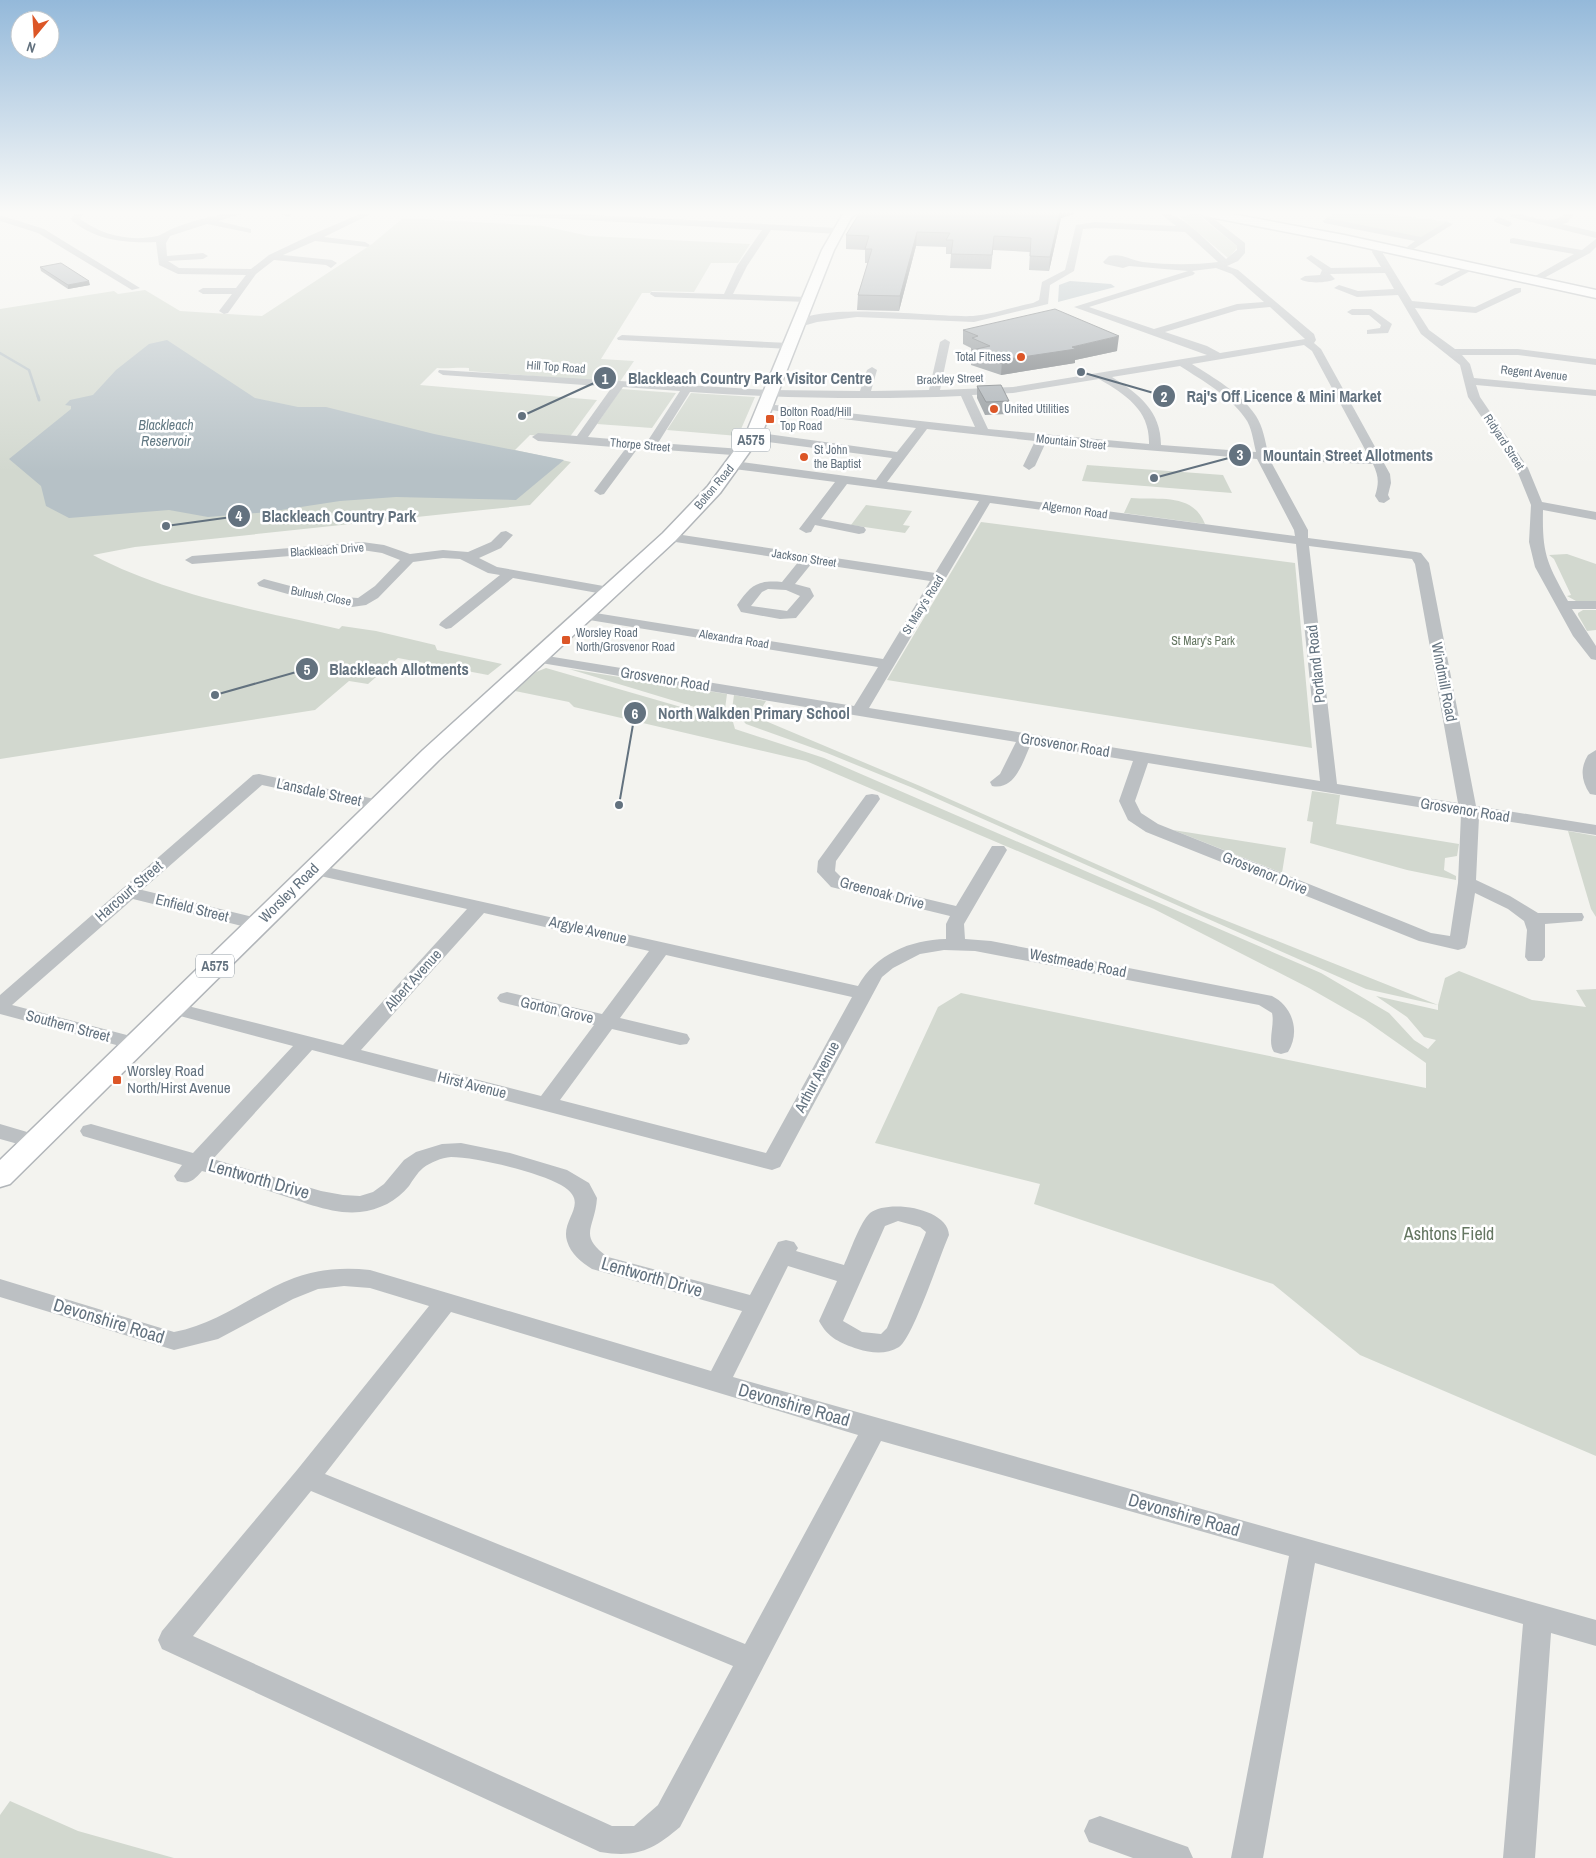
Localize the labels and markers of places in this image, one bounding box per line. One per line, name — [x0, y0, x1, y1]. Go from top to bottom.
place label: Total Fitness — [955, 349, 1011, 365]
marker: Total Fitness — [1015, 351, 1027, 363]
callout: Blackleach Country Park Visitor Centre — [593, 363, 882, 394]
callout: Raj's Off Licence & Mini Market — [1151, 381, 1391, 412]
place label: United Utilities — [1004, 401, 1069, 417]
marker: United Utilities — [988, 403, 1000, 415]
place label: Bolton Road/Hill Top Road — [780, 404, 851, 434]
marker: Bolton Road/Hill Top Road — [764, 413, 776, 425]
callout: Mountain Street Allotments — [1228, 440, 1443, 471]
place label: St John the Baptist — [814, 442, 861, 472]
marker: St John the Baptist — [798, 451, 810, 463]
callout: Blackleach Country Park — [227, 500, 426, 531]
place label: Worsley Road North/Grosvenor Road — [576, 625, 675, 655]
marker: Worsley Road North/Grosvenor Road — [560, 634, 572, 646]
callout: Blackleach Allotments — [294, 654, 479, 685]
callout: North Walkden Primary School — [623, 698, 860, 729]
place label: Worsley Road North/Hirst Avenue — [127, 1060, 231, 1098]
marker: Worsley Road North/Hirst Avenue — [111, 1074, 123, 1086]

